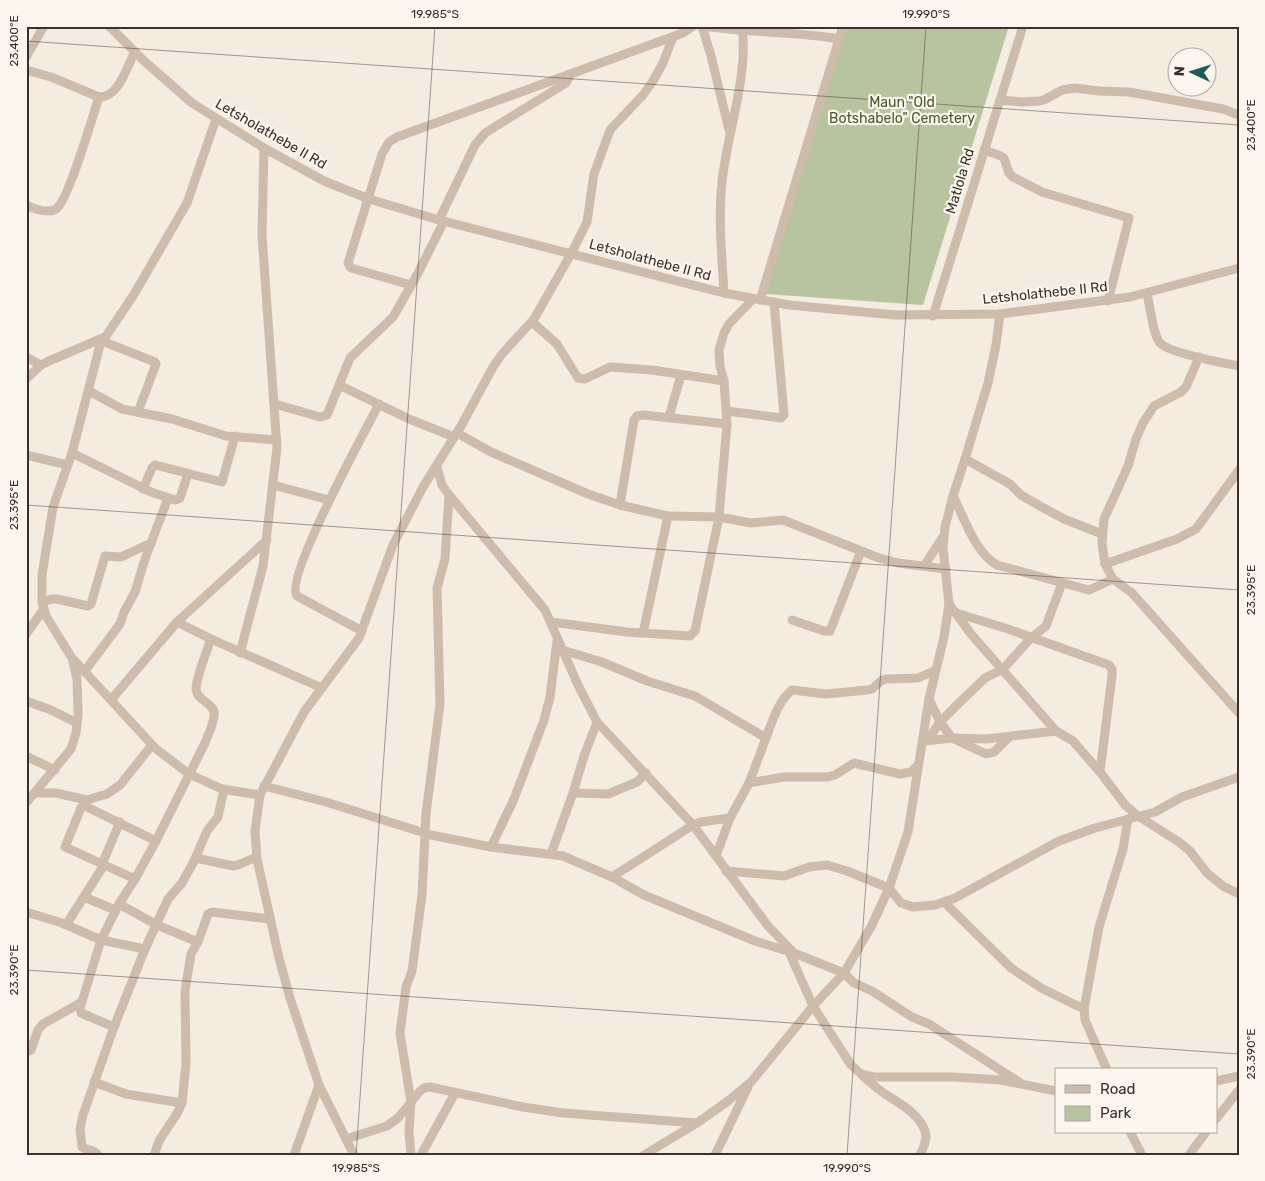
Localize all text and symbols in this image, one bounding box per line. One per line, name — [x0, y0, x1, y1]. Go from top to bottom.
text: 19.985°S — [411, 7, 459, 21]
text: 19.990°S — [902, 7, 950, 21]
text: 23.400°E — [7, 15, 21, 67]
north arrow — [1168, 48, 1218, 98]
text: N — [1171, 66, 1188, 77]
park label: Maun "Old Botshabelo" Cemetery — [829, 94, 975, 127]
street label: Letsholathebe II Rd — [212, 95, 330, 173]
text: 23.400°E — [1244, 99, 1258, 151]
street label: Matlola Rd — [942, 146, 978, 216]
street label: Letsholathebe II Rd — [587, 236, 713, 284]
street label: Letsholathebe II Rd — [982, 278, 1108, 308]
text: 23.395°E — [7, 480, 21, 530]
text: 23.395°E — [1244, 565, 1258, 615]
text: 23.390°E — [7, 944, 21, 996]
text: 23.390°E — [1244, 1028, 1258, 1080]
legend — [1055, 1068, 1218, 1134]
text: Road — [1100, 1080, 1136, 1098]
text: Park — [1100, 1104, 1131, 1122]
text: 19.985°S — [332, 1161, 380, 1175]
text: 19.990°S — [823, 1161, 871, 1175]

